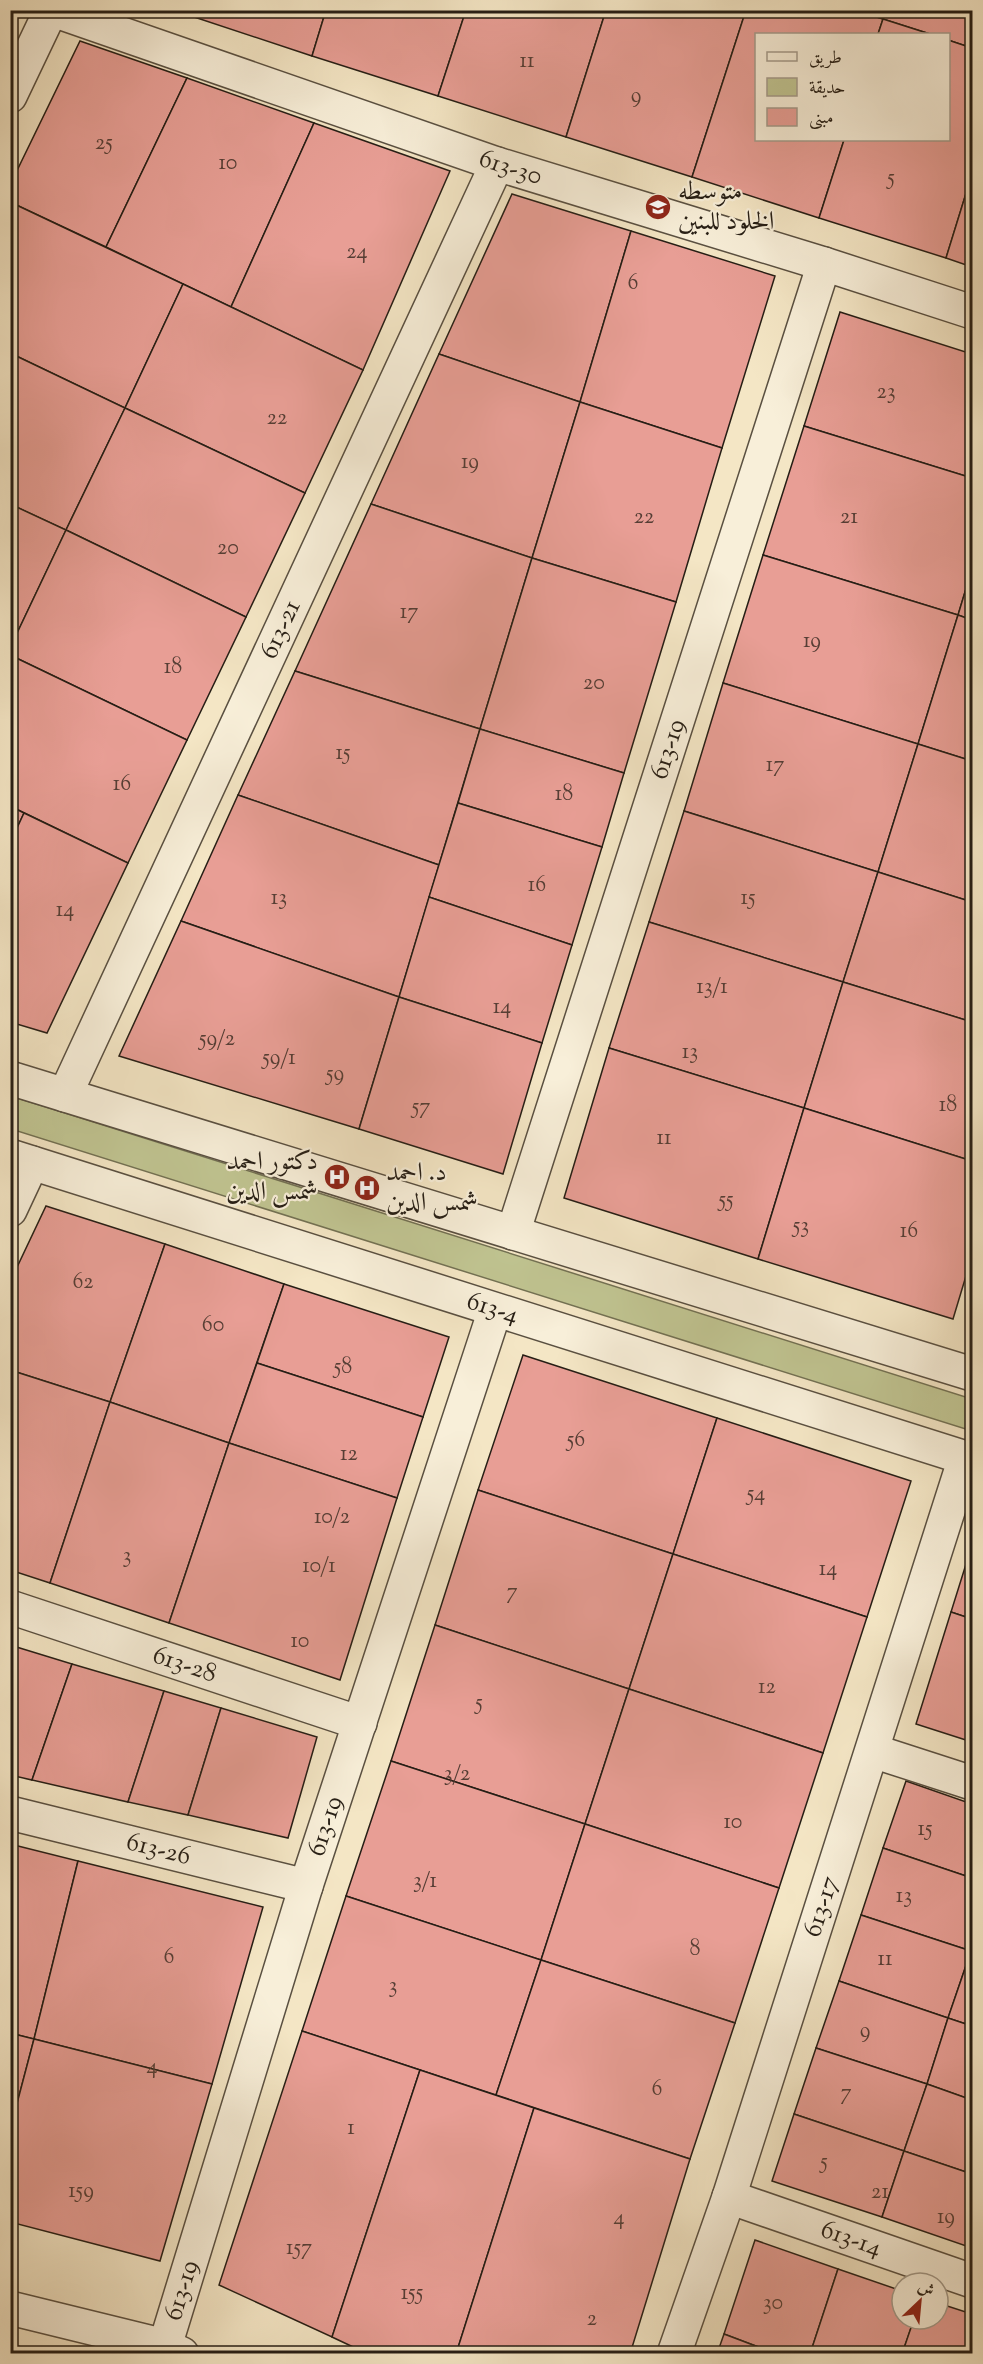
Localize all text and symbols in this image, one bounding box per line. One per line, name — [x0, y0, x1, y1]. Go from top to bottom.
legend — [755, 33, 950, 141]
house number: 11 — [520, 46, 535, 78]
text: طريق — [809, 46, 842, 72]
text: حديقة — [809, 76, 845, 102]
house number: 9 — [631, 81, 641, 113]
text: مبنى — [809, 106, 834, 132]
house number: 25 — [95, 128, 113, 160]
street label: 613-30 — [474, 141, 547, 195]
house number: 10 — [219, 148, 237, 180]
house number: 5 — [885, 163, 895, 195]
place label: متوسطه الخلود للبنين — [678, 174, 775, 241]
school or university icon: متوسطه الخلود للبنين — [643, 192, 673, 222]
house number: 24 — [346, 237, 368, 269]
house number: 6 — [628, 268, 638, 300]
house number: 23 — [876, 377, 896, 409]
house number: 22 — [267, 403, 287, 435]
house number: 19 — [461, 447, 479, 479]
house number: 22 — [634, 502, 654, 534]
house number: 21 — [840, 502, 858, 534]
house number: 20 — [217, 533, 239, 565]
street label: 613-21 — [251, 594, 311, 665]
house number: 17 — [400, 597, 418, 629]
house number: 19 — [803, 626, 821, 658]
house number: 18 — [164, 652, 182, 684]
house number: 20 — [583, 668, 605, 700]
street label: 613-19 — [641, 714, 695, 784]
house number: 15 — [335, 738, 351, 770]
house number: 17 — [766, 750, 784, 782]
house number: 16 — [113, 769, 131, 801]
house number: 18 — [555, 779, 573, 811]
house number: 16 — [528, 870, 546, 902]
house number: 13 — [271, 883, 287, 915]
house number: 15 — [740, 883, 756, 915]
house number: 14 — [56, 895, 74, 927]
house number: 13/1 — [696, 972, 728, 1004]
house number: 14 — [493, 992, 511, 1024]
house number: 59/2 — [197, 1024, 235, 1056]
house number: 13 — [682, 1037, 698, 1069]
house number: 59/1 — [260, 1043, 296, 1075]
house number: 59 — [324, 1059, 344, 1091]
house number: 18 — [939, 1090, 957, 1122]
house number: 57 — [410, 1092, 430, 1124]
house number: 11 — [657, 1123, 672, 1155]
place label: دكتور احمد شمس الدين — [226, 1144, 318, 1211]
place label: د. احمد شمس الدين — [386, 1155, 478, 1222]
hospital icon: دكتور احمد شمس الدين — [322, 1162, 352, 1192]
hospital icon: د. احمد شمس الدين — [352, 1173, 382, 1203]
house number: 55 — [716, 1185, 734, 1217]
house number: 53 — [791, 1211, 809, 1243]
house number: 16 — [900, 1216, 918, 1248]
house number: 62 — [72, 1267, 94, 1299]
street label: 613-4 — [462, 1283, 523, 1334]
house number: 60 — [202, 1310, 224, 1342]
house number: 58 — [332, 1352, 352, 1384]
house number: 56 — [565, 1425, 585, 1457]
house number: 12 — [340, 1439, 358, 1471]
house number: 54 — [745, 1479, 765, 1511]
house number: 10/2 — [314, 1502, 350, 1534]
house number: 3 — [123, 1541, 131, 1573]
house number: 10/1 — [302, 1551, 336, 1583]
house number: 14 — [819, 1554, 837, 1586]
house number: 7 — [506, 1577, 518, 1609]
house number: 10 — [291, 1626, 309, 1658]
street label: 613-28 — [148, 1637, 222, 1693]
house number: 12 — [758, 1672, 776, 1704]
house number: 5 — [473, 1688, 483, 1720]
house number: 3/2 — [444, 1759, 470, 1791]
street label: 613-19 — [298, 1791, 353, 1861]
house number: 10 — [724, 1807, 742, 1839]
house number: 15 — [917, 1814, 933, 1846]
street label: 613-26 — [122, 1824, 195, 1875]
house number: 3/1 — [413, 1866, 438, 1898]
street label: 613-17 — [795, 1872, 849, 1942]
house number: 13 — [896, 1881, 912, 1913]
house number: 8 — [689, 1934, 701, 1966]
house number: 6 — [164, 1942, 174, 1974]
house number: 11 — [878, 1944, 893, 1976]
house number: 3 — [389, 1971, 397, 2003]
house number: 9 — [860, 2016, 870, 2048]
house number: 4 — [146, 2052, 158, 2084]
house number: 6 — [652, 2074, 662, 2106]
house number: 7 — [840, 2078, 852, 2110]
house number: 1 — [347, 2113, 355, 2145]
house number: 5 — [818, 2147, 828, 2179]
house number: 159 — [68, 2176, 94, 2208]
house number: 21 — [871, 2177, 889, 2209]
house number: 19 — [937, 2202, 955, 2234]
house number: 4 — [613, 2203, 625, 2235]
street label: 613-14 — [815, 2211, 886, 2267]
house number: 157 — [286, 2233, 312, 2265]
street label: 613-19 — [155, 2256, 209, 2325]
north arrow — [890, 2271, 950, 2331]
text: ش — [913, 2276, 938, 2304]
house number: 155 — [401, 2278, 424, 2310]
house number: 30 — [763, 2288, 783, 2320]
house number: 2 — [587, 2304, 597, 2336]

